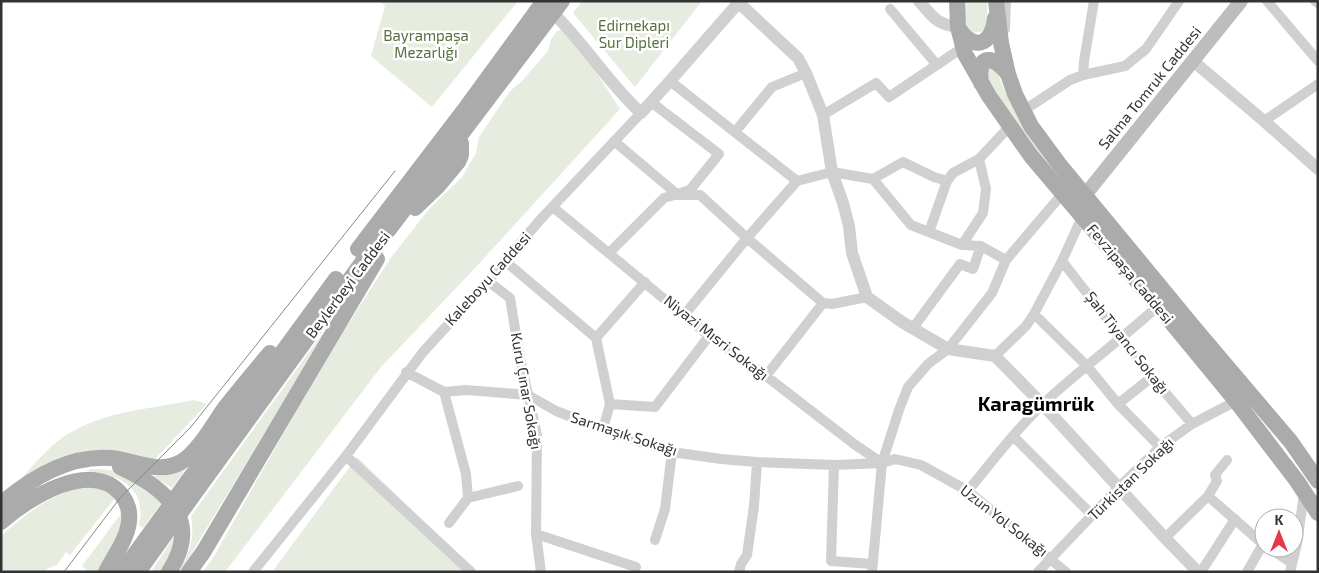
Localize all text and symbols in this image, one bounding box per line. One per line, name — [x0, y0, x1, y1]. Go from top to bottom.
park label: Edirnekapı Sur Dipleri — [598, 16, 670, 51]
street label: Salma Tomruk Caddesi — [1094, 22, 1204, 152]
park label: Bayrampaşa Mezarlığı — [383, 26, 469, 61]
street label: Fevzipaşa Caddesi — [1083, 220, 1178, 328]
street label: Beylerbeyi Caddesi — [301, 228, 393, 341]
street label: Kaleboyu Caddesi — [440, 228, 534, 329]
street label: Şah Tiyancı Sokağı — [1081, 288, 1173, 398]
street label: Niyazi Mısri Sokağı — [661, 291, 772, 384]
street label: Kuru Çınar Sokağı — [507, 331, 546, 451]
district label: Karagümrük — [978, 391, 1095, 415]
street label: Sarmaşık Sokağı — [568, 407, 680, 460]
street label: Türkistan Sokağı — [1084, 433, 1177, 524]
street label: Uzun Yol Sokağı — [957, 480, 1052, 560]
north arrow — [1254, 508, 1304, 558]
text: K — [1275, 511, 1284, 528]

